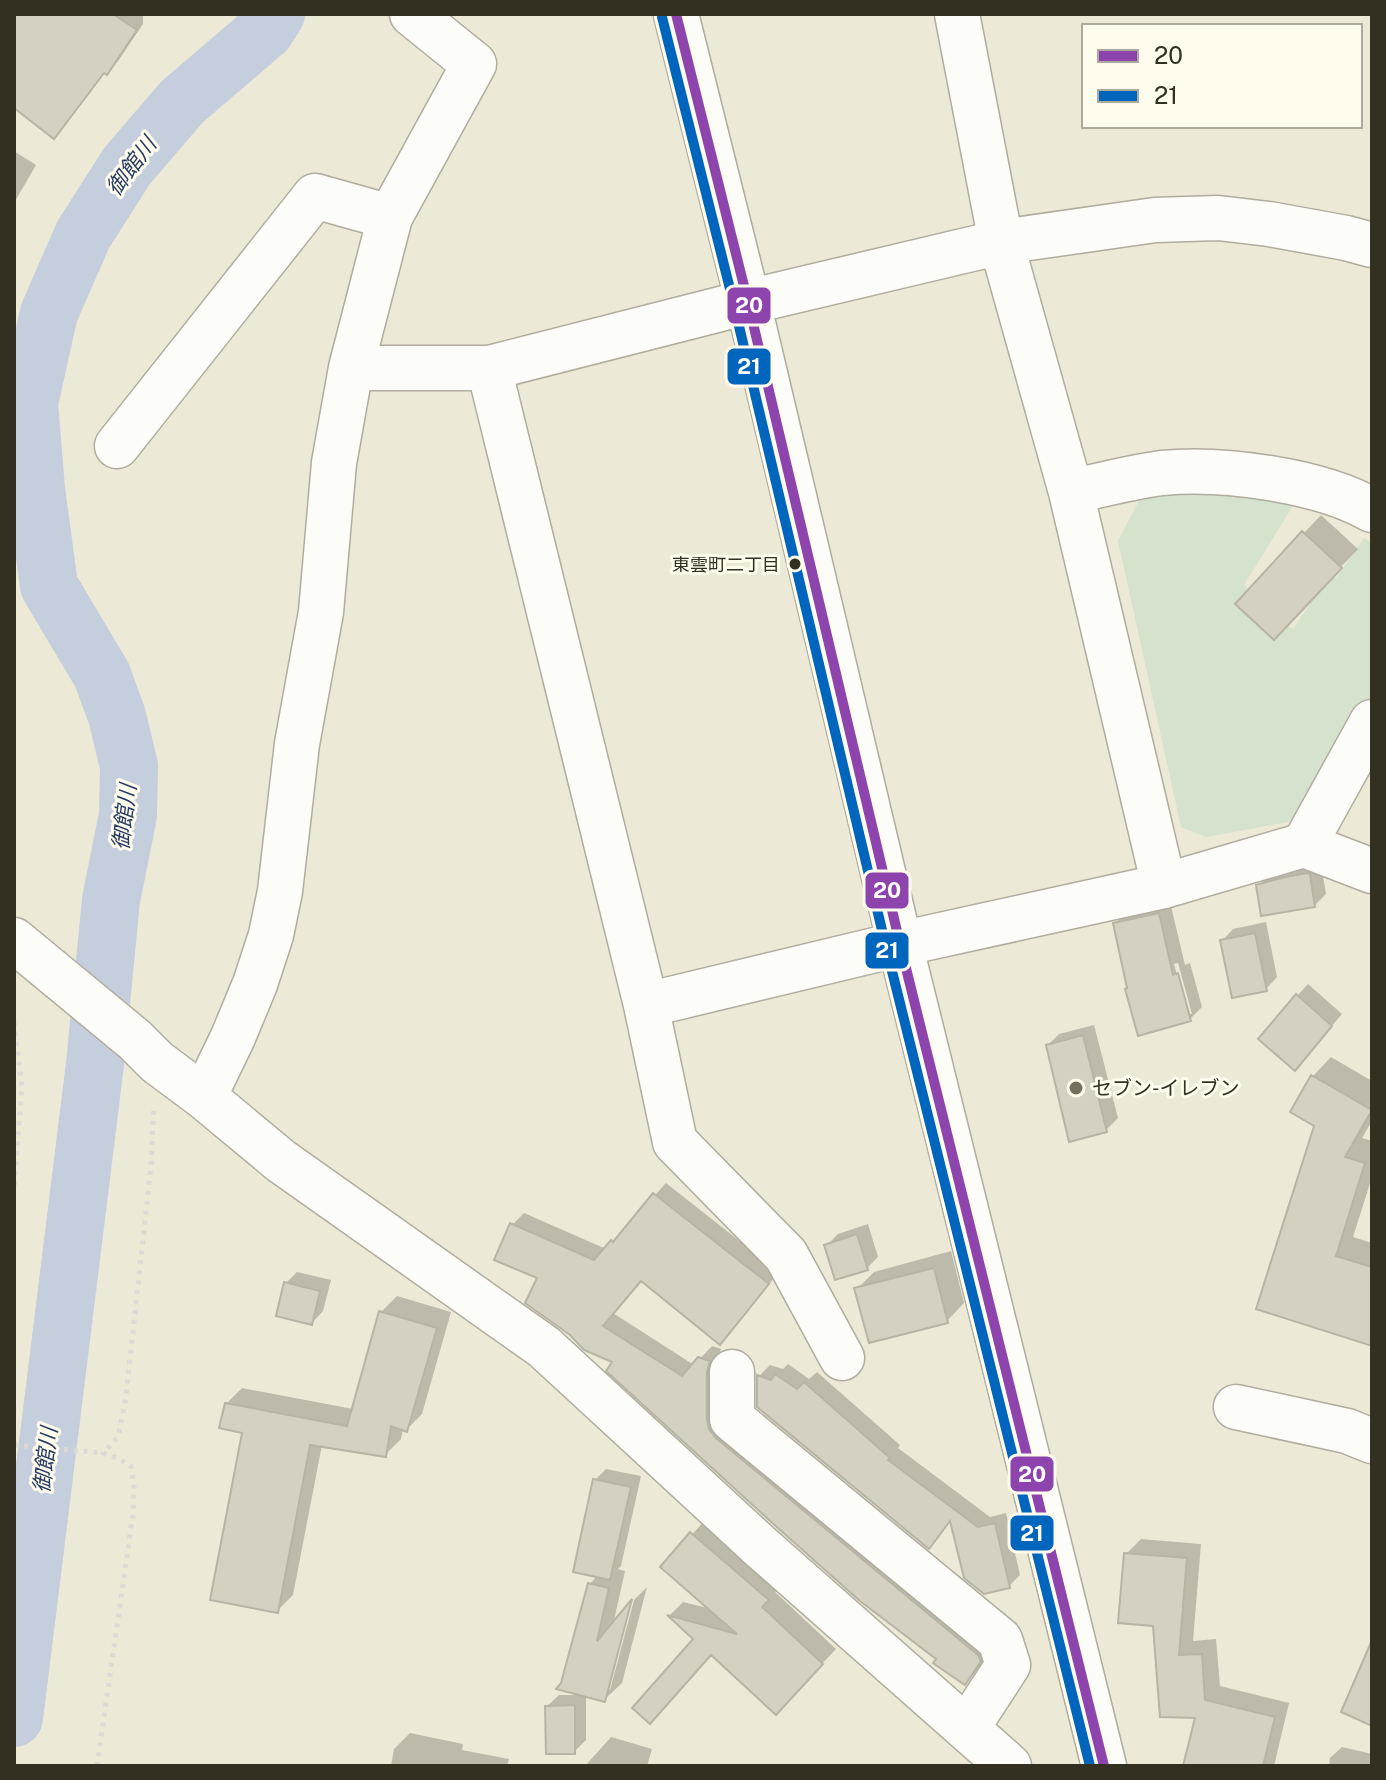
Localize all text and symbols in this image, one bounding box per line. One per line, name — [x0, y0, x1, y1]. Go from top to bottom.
legend — [1082, 24, 1362, 128]
text: 20 — [1154, 41, 1183, 69]
text: 21 — [1154, 81, 1178, 109]
water label: 御館川 — [101, 130, 162, 200]
line badge: 20 — [726, 286, 772, 325]
text: 20 — [735, 292, 763, 318]
line badge: 21 — [726, 347, 772, 386]
text: 21 — [737, 353, 761, 379]
place label: 東雲町二丁目 — [672, 554, 780, 575]
marker: 東雲町二丁目 — [787, 556, 803, 572]
water label: 御館川 — [107, 781, 141, 851]
line badge: 20 — [864, 871, 910, 910]
text: 20 — [873, 877, 901, 903]
line badge: 21 — [864, 931, 910, 970]
text: 21 — [875, 937, 899, 963]
place label: セブン-イレブン — [1092, 1076, 1240, 1100]
marker: セブン-イレブン — [1067, 1079, 1085, 1097]
water label: 御館川 — [28, 1424, 62, 1494]
line badge: 20 — [1009, 1455, 1055, 1493]
text: 20 — [1018, 1461, 1046, 1487]
line badge: 21 — [1009, 1514, 1055, 1552]
text: 21 — [1020, 1520, 1044, 1546]

